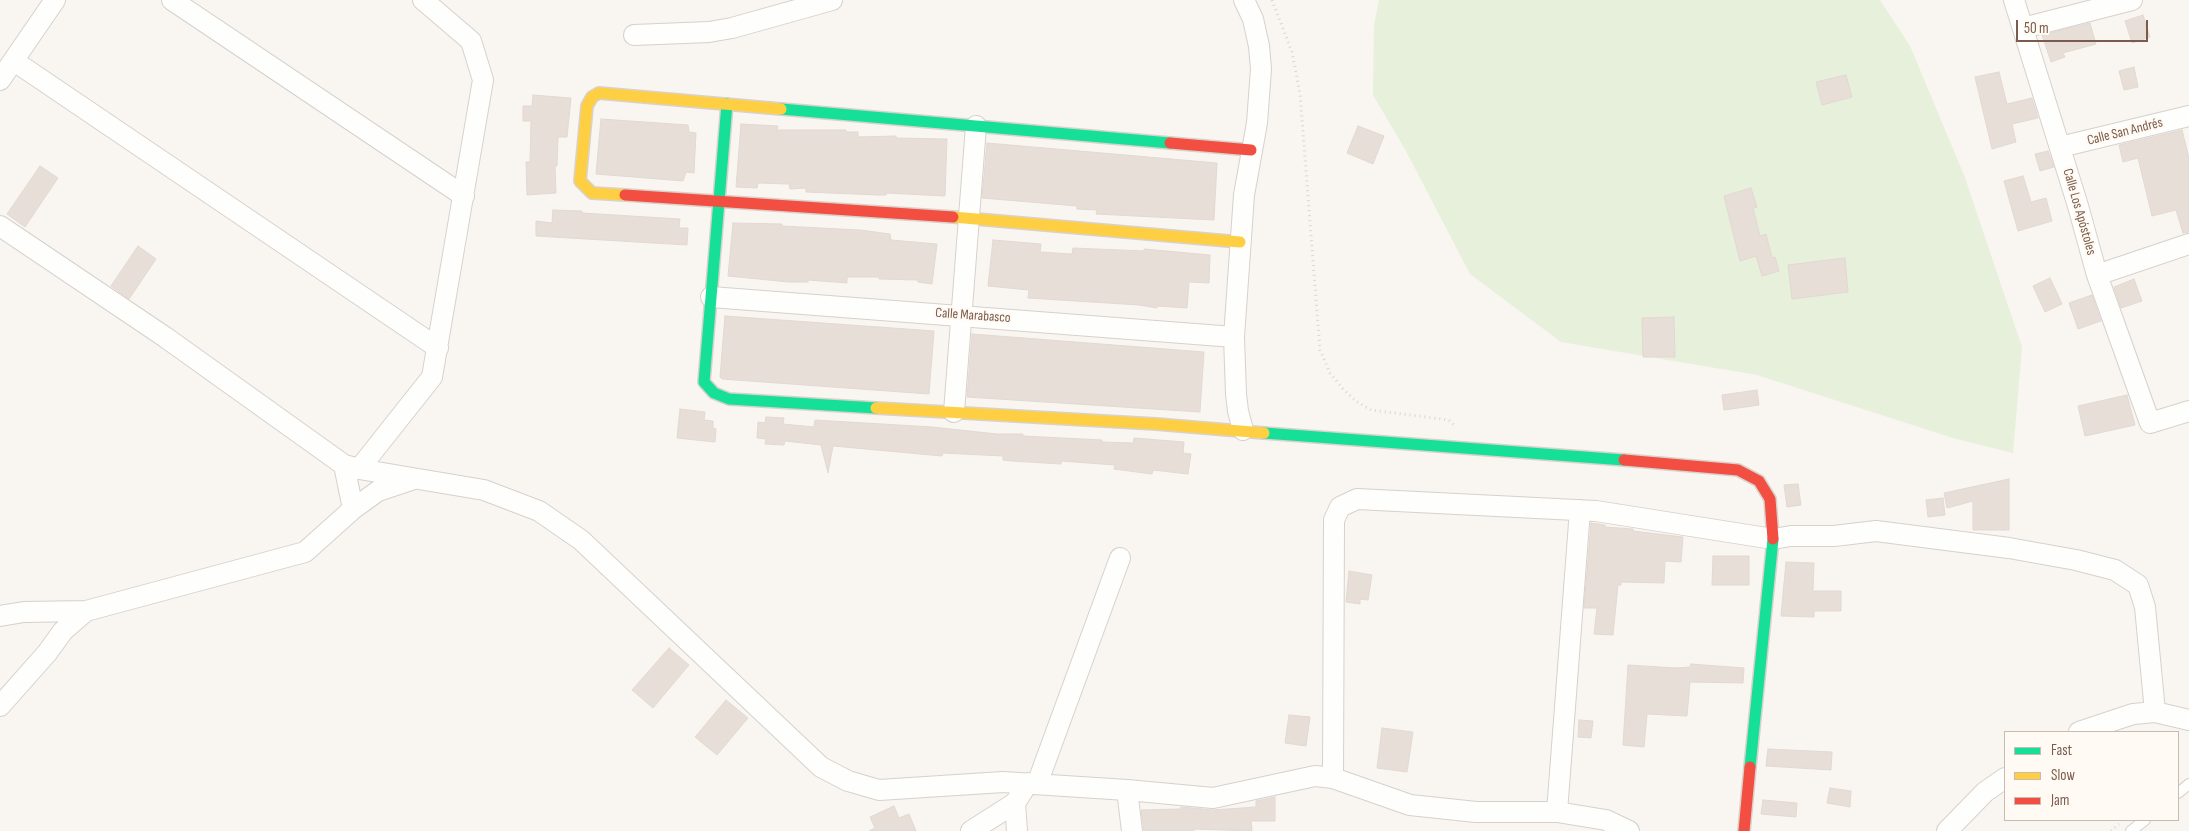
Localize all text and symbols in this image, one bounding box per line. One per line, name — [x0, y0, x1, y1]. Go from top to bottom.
scale bar — [2019, 10, 2152, 42]
text: 50 m — [2024, 19, 2049, 38]
street label: Calle San Andrés — [2086, 115, 2164, 149]
street label: Calle Los Apóstoles — [2059, 167, 2099, 257]
street label: Calle Marabasco — [935, 305, 1011, 327]
legend — [2004, 731, 2179, 821]
text: Fast — [2051, 741, 2072, 760]
text: Slow — [2051, 766, 2075, 785]
text: Jam — [2051, 791, 2069, 810]

